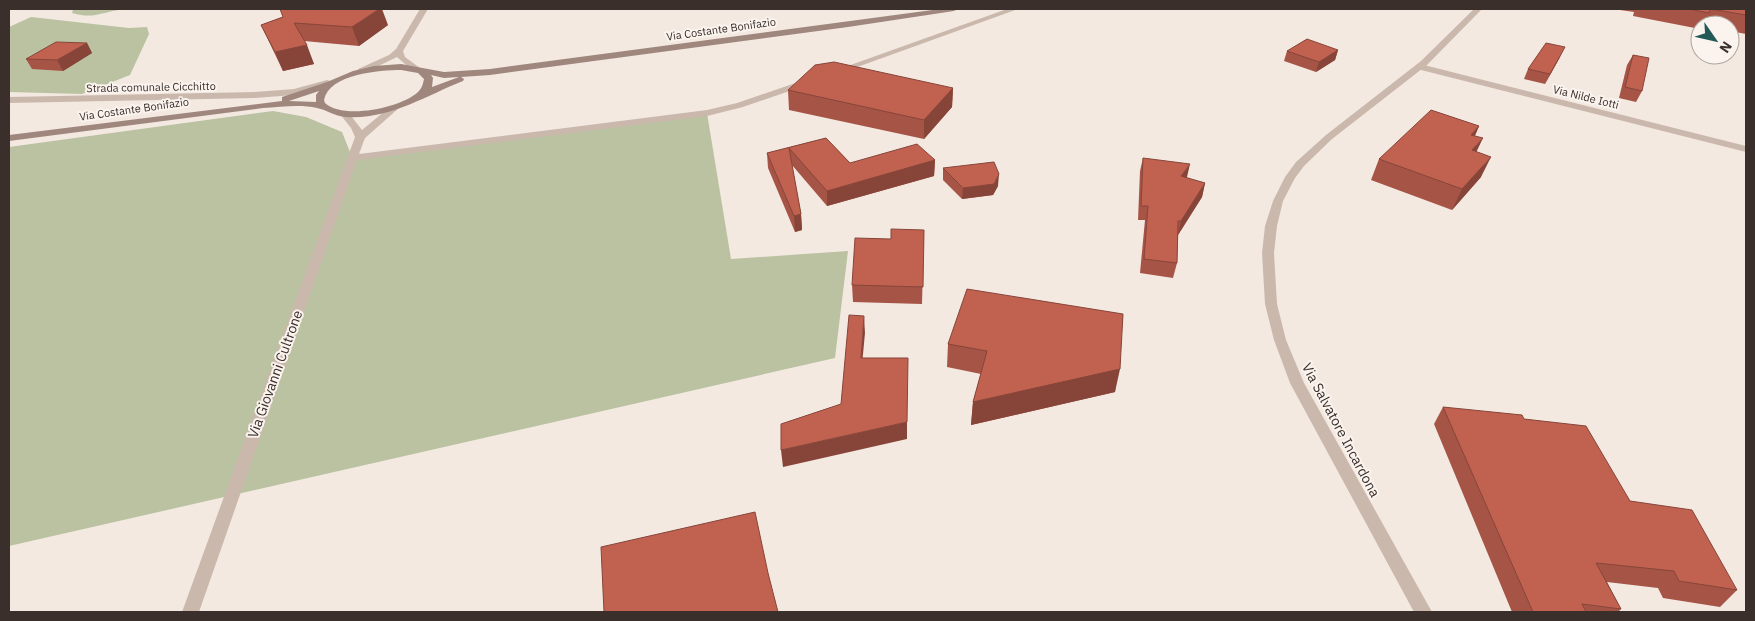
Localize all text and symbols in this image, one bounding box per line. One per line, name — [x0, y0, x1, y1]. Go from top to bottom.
street label: Via Costante Bonifazio — [665, 14, 777, 44]
north arrow — [1690, 15, 1740, 65]
text: N — [1715, 38, 1736, 57]
street label: Strada comunale Cicchitto — [86, 79, 216, 95]
street label: Via Nilde Iotti — [1552, 82, 1620, 112]
street label: Via Costante Bonifazio — [78, 94, 190, 124]
street label: Via Giovanni Cultrone — [244, 307, 307, 440]
street label: Via Salvatore Incardona — [1298, 360, 1384, 501]

